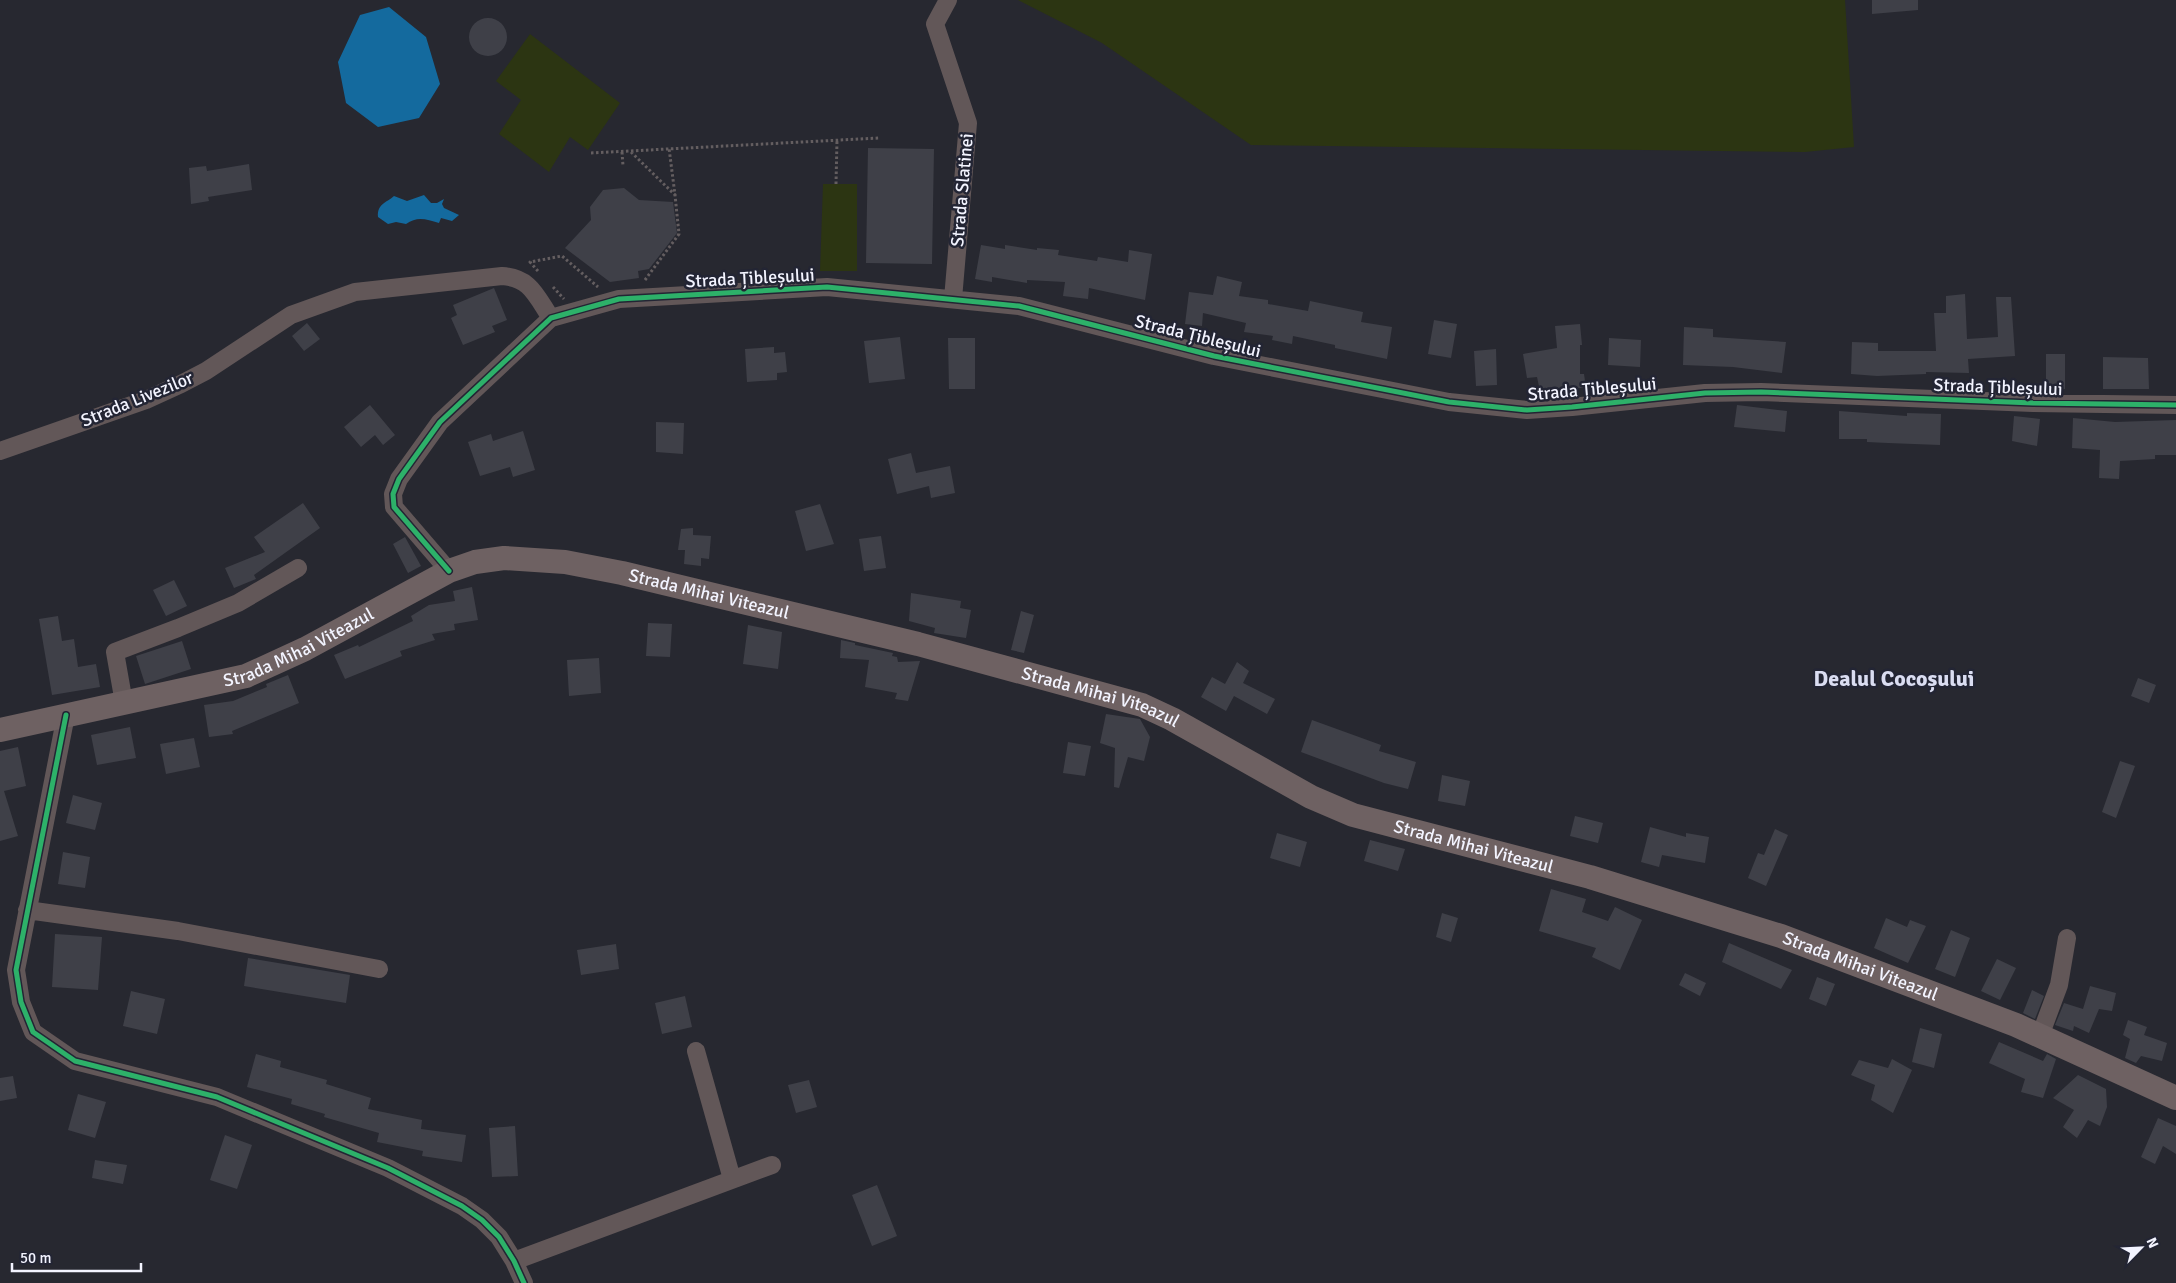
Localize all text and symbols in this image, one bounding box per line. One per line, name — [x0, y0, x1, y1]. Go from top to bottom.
street label: Strada Slatinei — [946, 132, 978, 248]
street label: Strada Țibleșului — [685, 264, 815, 292]
street label: Strada Țibleșului — [1133, 310, 1263, 362]
street label: Strada Livezilor — [78, 366, 197, 432]
street label: Strada Țibleșului — [1527, 372, 1657, 406]
street label: Strada Țibleșului — [1933, 374, 2063, 400]
street label: Strada Mihai Viteazul — [627, 564, 792, 624]
street label: Strada Mihai Viteazul — [221, 603, 377, 692]
street label: Strada Mihai Viteazul — [1019, 662, 1184, 732]
district label: Dealul Cocoșului — [1814, 665, 1974, 693]
street label: Strada Mihai Viteazul — [1391, 815, 1556, 878]
street label: Strada Mihai Viteazul — [1780, 927, 1941, 1005]
north arrow — [2116, 1223, 2166, 1273]
text: N — [2143, 1235, 2162, 1251]
scale bar — [12, 1240, 141, 1272]
text: 50 m — [20, 1249, 51, 1267]

